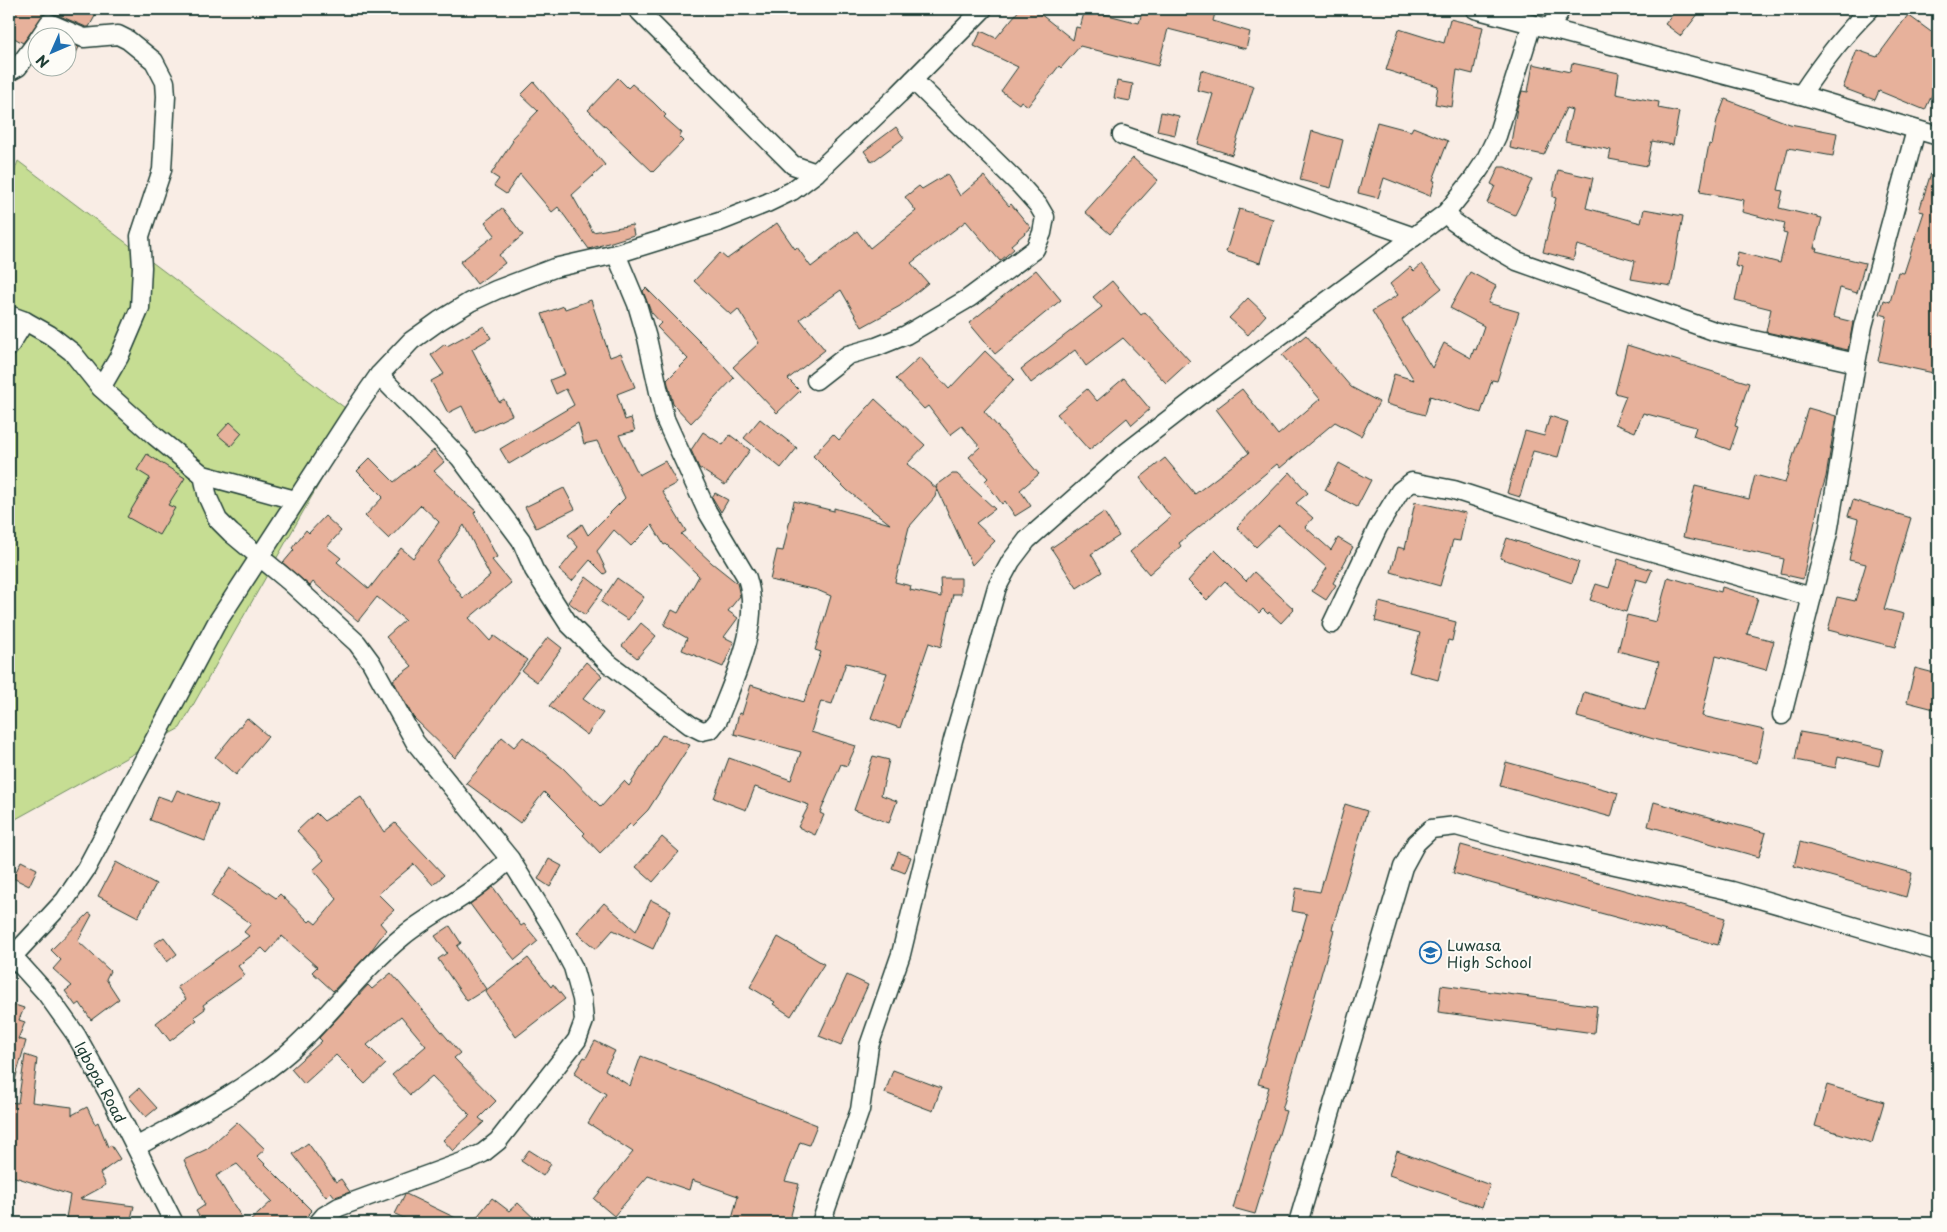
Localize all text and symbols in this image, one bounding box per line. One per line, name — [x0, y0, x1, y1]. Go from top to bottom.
north arrow — [28, 28, 78, 78]
text: N — [31, 50, 54, 73]
place label: Luwasa High School — [1447, 933, 1532, 973]
school or university icon: Luwasa High School — [1419, 941, 1443, 965]
street label: Igbopa Road — [70, 1037, 133, 1126]

